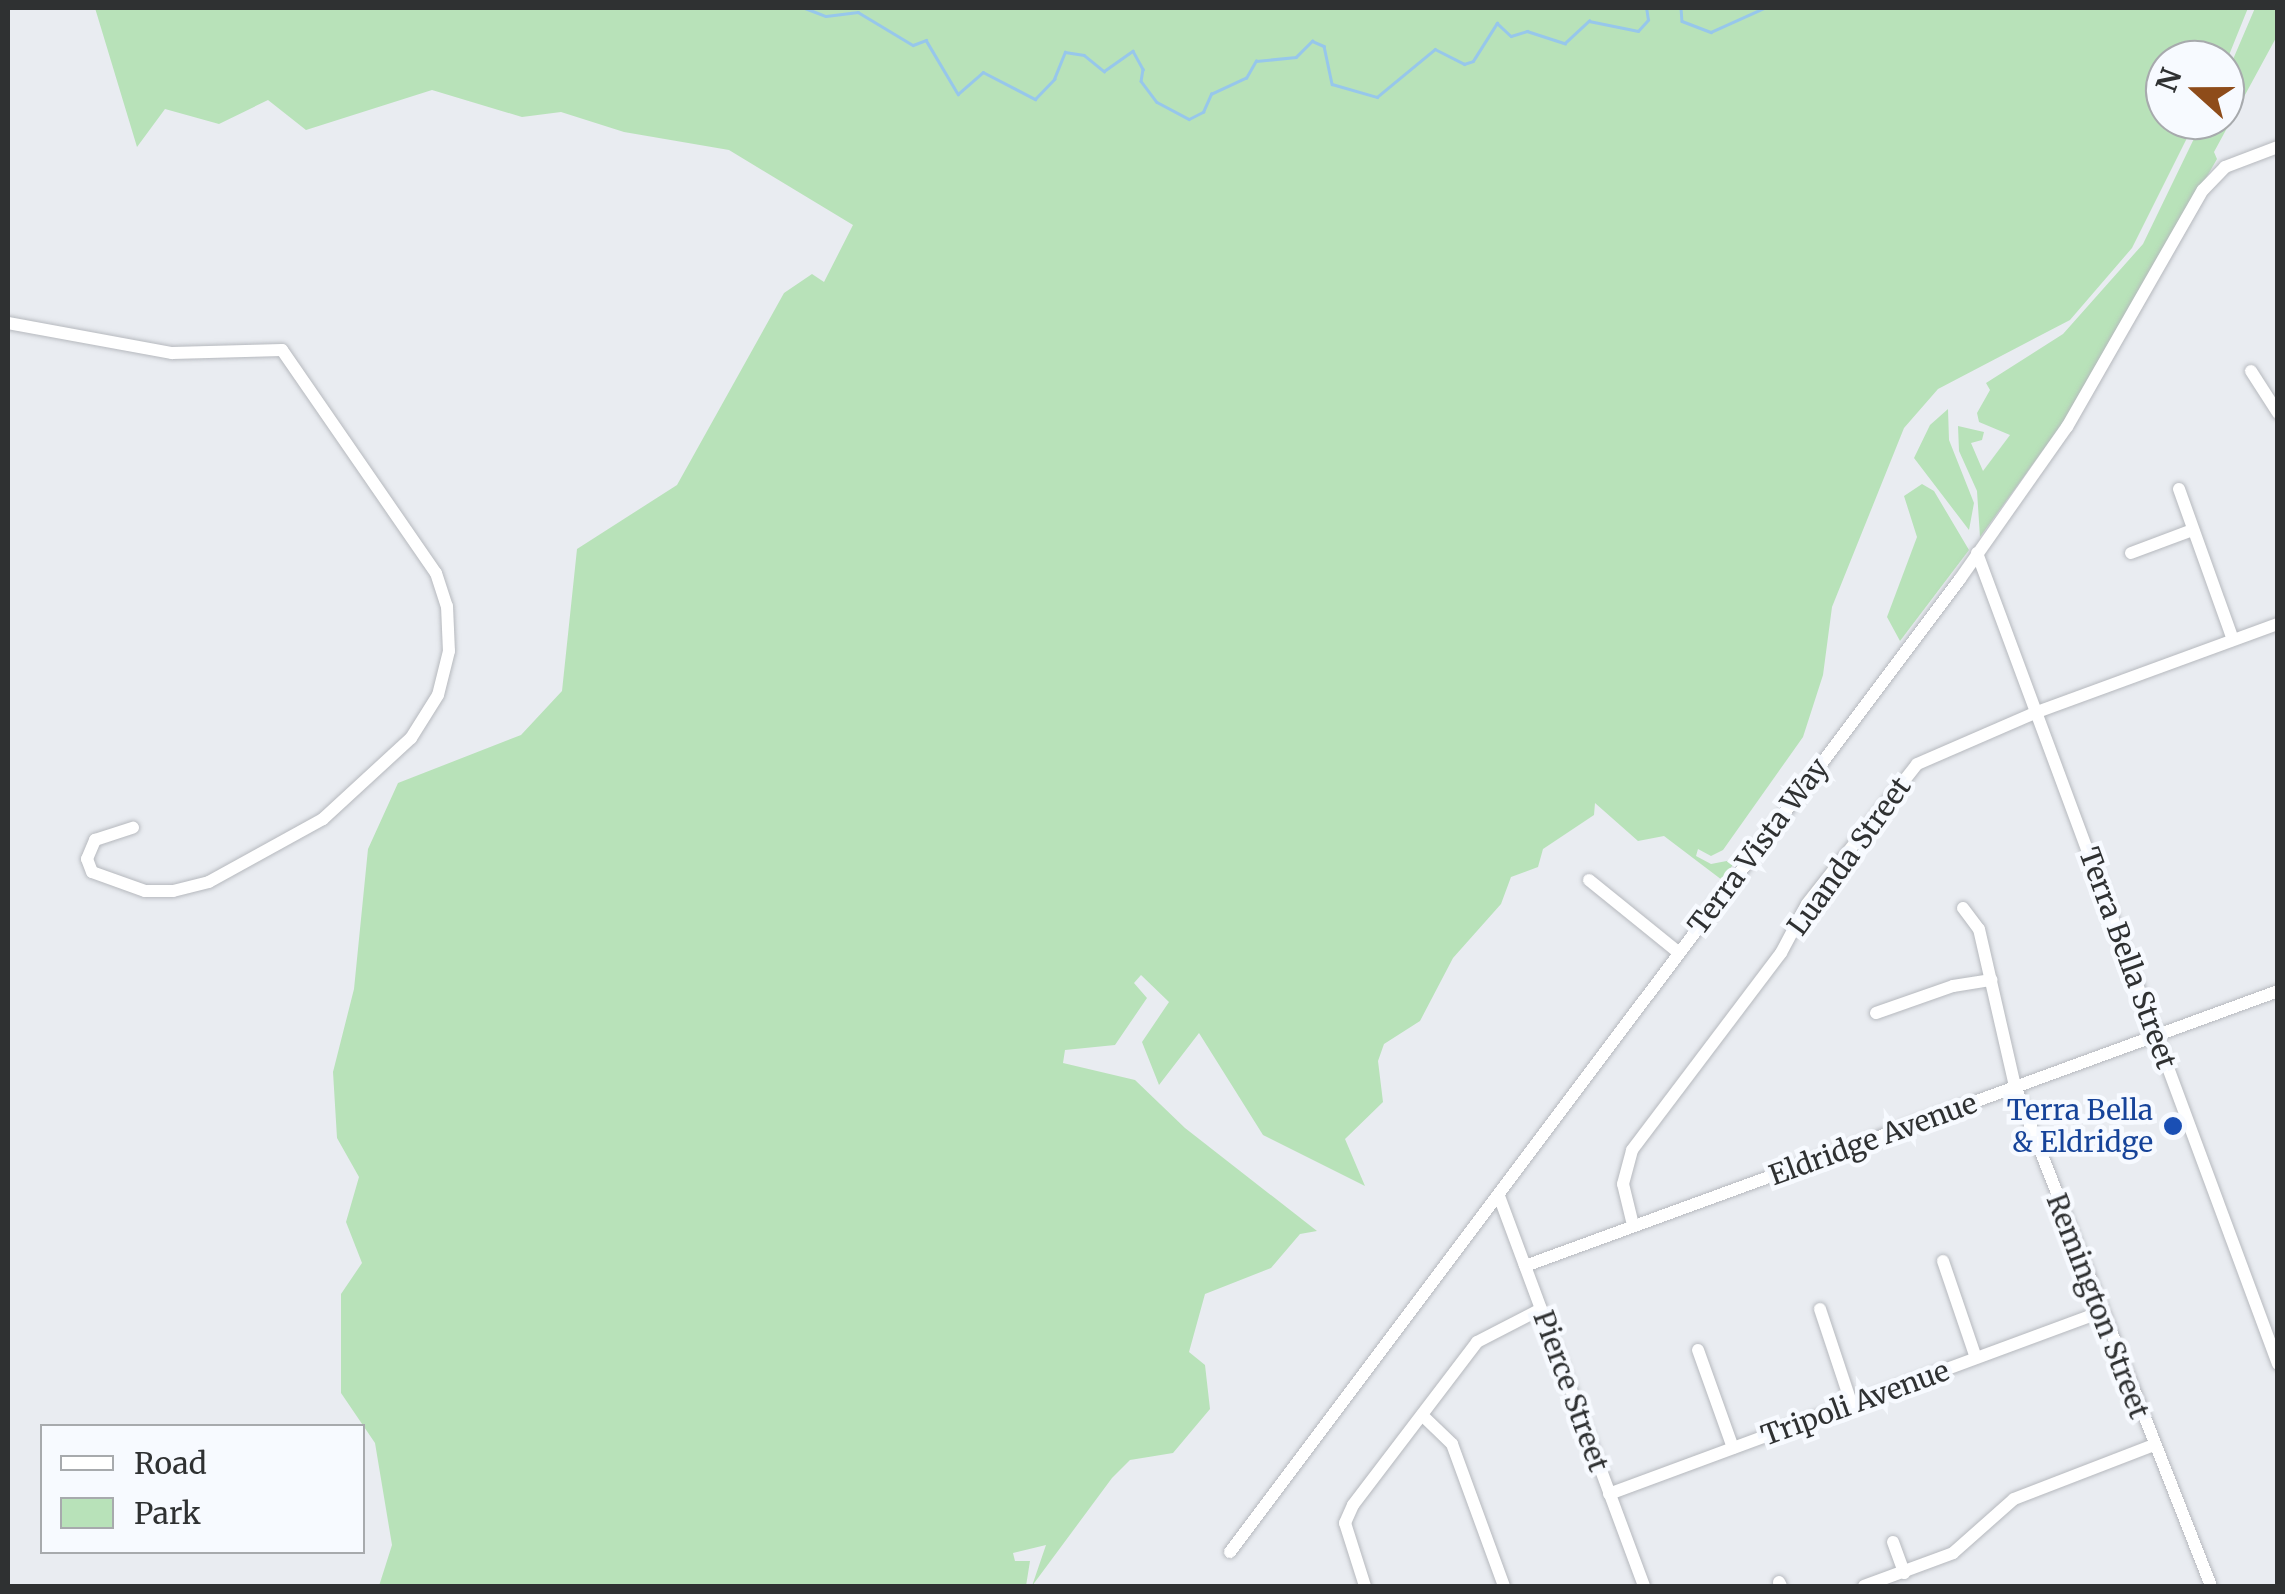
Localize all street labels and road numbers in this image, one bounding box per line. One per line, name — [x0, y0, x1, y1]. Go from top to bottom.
street label: Terra Vista Way — [1681, 751, 1835, 941]
street label: Luanda Street — [1780, 770, 1918, 942]
street label: Terra Bella Street — [2072, 843, 2184, 1073]
street label: Eldridge Avenue — [1765, 1086, 1981, 1192]
street label: Remington Street — [2040, 1189, 2156, 1423]
street label: Pierce Street — [1526, 1306, 1616, 1476]
street label: Tripoli Avenue — [1757, 1353, 1953, 1453]

